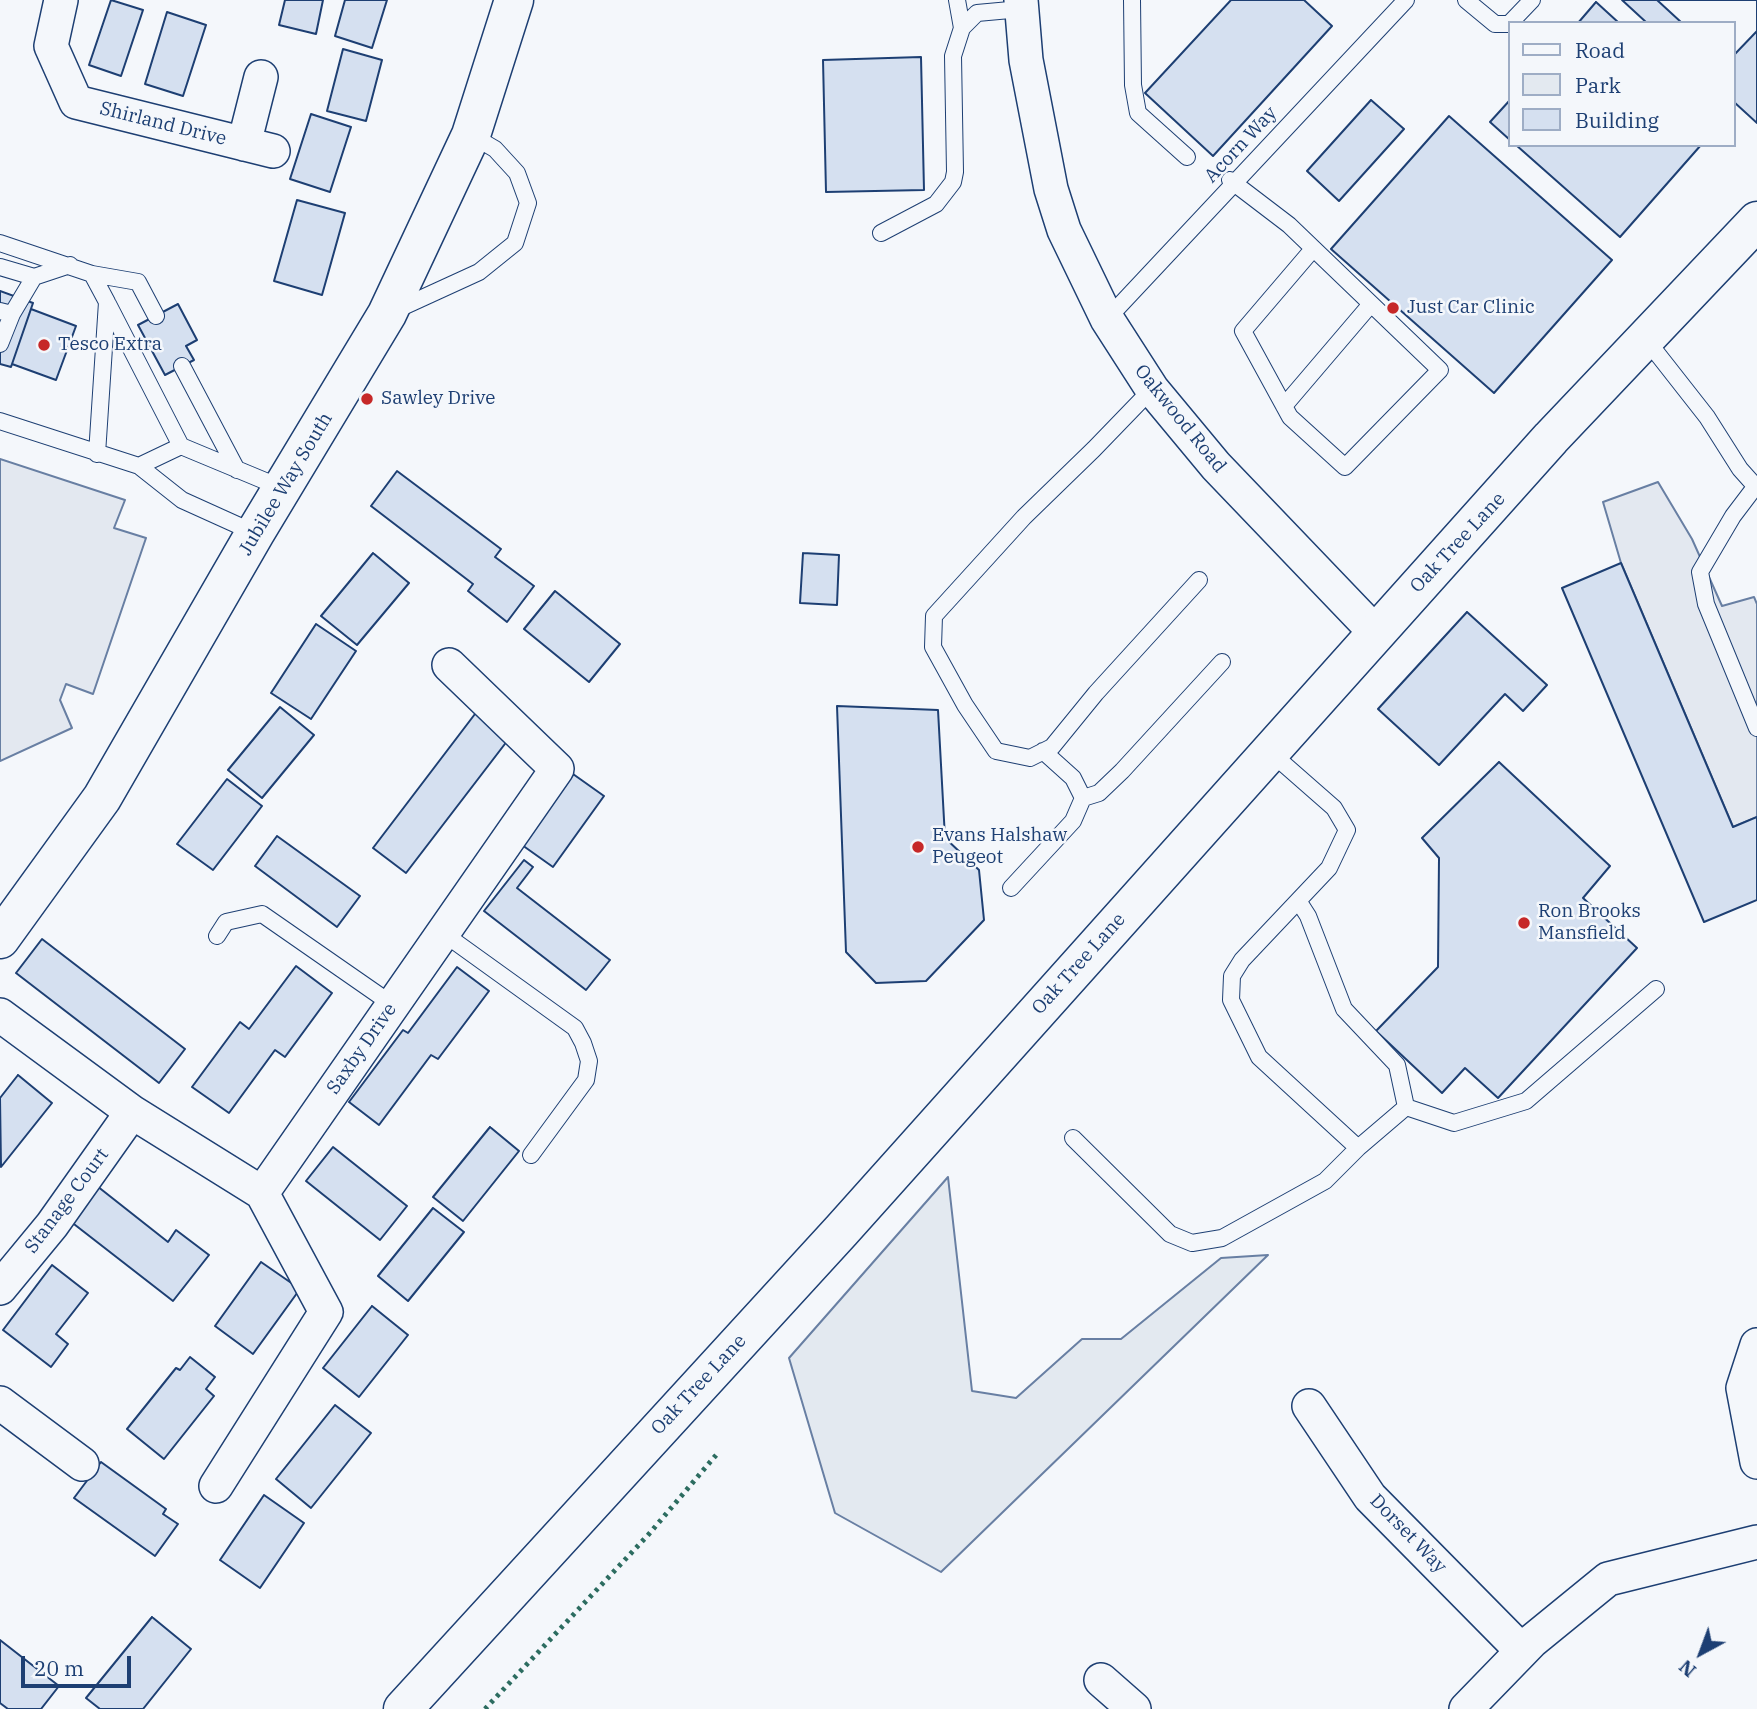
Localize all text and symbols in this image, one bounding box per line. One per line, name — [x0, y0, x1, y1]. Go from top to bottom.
legend — [1508, 21, 1736, 147]
text: Road — [1575, 36, 1625, 64]
text: Park — [1575, 71, 1621, 99]
street label: Shirland Drive — [97, 97, 229, 151]
street label: Acorn Way — [1200, 102, 1282, 188]
text: Building — [1575, 106, 1659, 134]
place label: Just Car Clinic — [1407, 297, 1535, 319]
marker: Just Car Clinic — [1385, 300, 1401, 316]
place label: Tesco Extra — [58, 334, 162, 356]
marker: Tesco Extra — [36, 337, 52, 353]
street label: Oakwood Road — [1129, 360, 1231, 478]
place label: Sawley Drive — [381, 388, 495, 410]
marker: Sawley Drive — [359, 391, 375, 407]
street label: Jubilee Way South — [234, 409, 338, 559]
street label: Oak Tree Lane — [1406, 488, 1510, 598]
place label: Evans Halshaw Peugeot — [932, 825, 1067, 869]
marker: Evans Halshaw Peugeot — [910, 839, 926, 855]
place label: Ron Brooks Mansfield — [1538, 901, 1641, 945]
street label: Oak Tree Lane — [1027, 909, 1131, 1019]
marker: Ron Brooks Mansfield — [1516, 915, 1532, 931]
street label: Saxby Drive — [322, 999, 402, 1099]
street label: Stanage Court — [20, 1144, 114, 1258]
street label: Oak Tree Lane — [647, 1330, 751, 1440]
street label: Dorset Way — [1365, 1490, 1451, 1578]
north arrow — [1666, 1618, 1736, 1688]
scale bar — [24, 1642, 135, 1686]
text: 20 m — [34, 1654, 84, 1682]
text: N — [1674, 1655, 1701, 1683]

